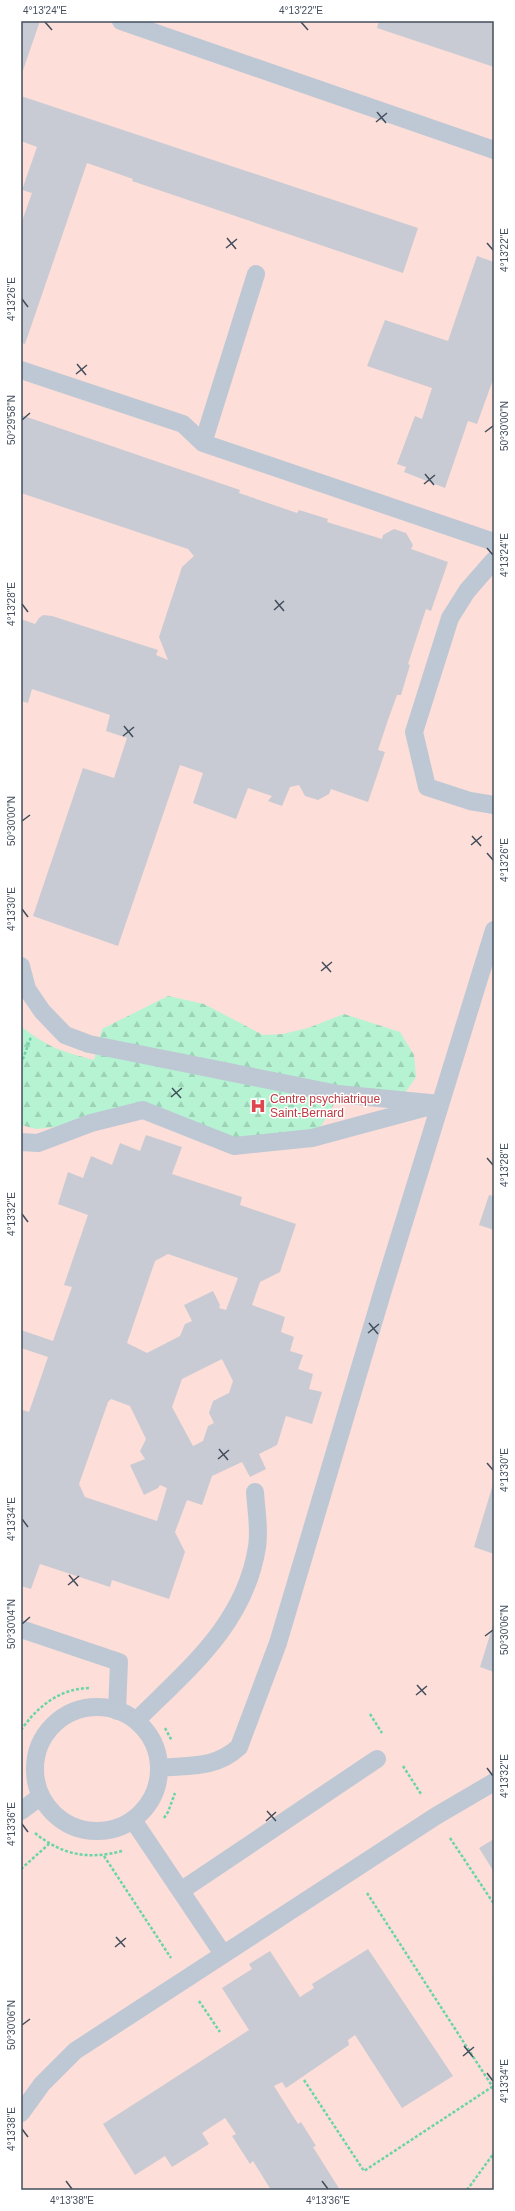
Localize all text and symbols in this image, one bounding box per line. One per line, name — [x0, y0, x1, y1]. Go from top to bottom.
text: 4°13'24"E — [23, 5, 67, 16]
text: 4°13'22"E — [279, 5, 323, 16]
text: 4°13'22"E — [499, 228, 510, 272]
text: 4°13'26"E — [6, 277, 17, 321]
text: 50°29'58"N — [6, 395, 17, 445]
text: 50°30'00"N — [499, 401, 510, 451]
text: 4°13'24"E — [499, 533, 510, 577]
text: 4°13'28"E — [6, 582, 17, 626]
text: 50°30'00"N — [6, 796, 17, 846]
text: 4°13'26"E — [499, 838, 510, 882]
text: 4°13'30"E — [6, 887, 17, 931]
place label: Centre psychiatrique Saint-Bernard — [270, 1092, 380, 1120]
hospital icon: Centre psychiatrique Saint-Bernard — [249, 1097, 267, 1115]
text: 4°13'28"E — [499, 1143, 510, 1187]
text: 4°13'32"E — [6, 1192, 17, 1236]
text: 4°13'30"E — [499, 1448, 510, 1492]
text: 4°13'34"E — [6, 1497, 17, 1541]
text: 50°30'04"N — [6, 1599, 17, 1649]
text: 50°30'06"N — [499, 1605, 510, 1655]
text: 4°13'32"E — [499, 1754, 510, 1798]
text: 4°13'36"E — [6, 1802, 17, 1846]
text: 50°30'06"N — [6, 2000, 17, 2050]
text: 4°13'34"E — [499, 2059, 510, 2103]
text: 4°13'38"E — [6, 2107, 17, 2151]
text: 4°13'38"E — [50, 2195, 94, 2206]
text: 4°13'36"E — [306, 2195, 350, 2206]

